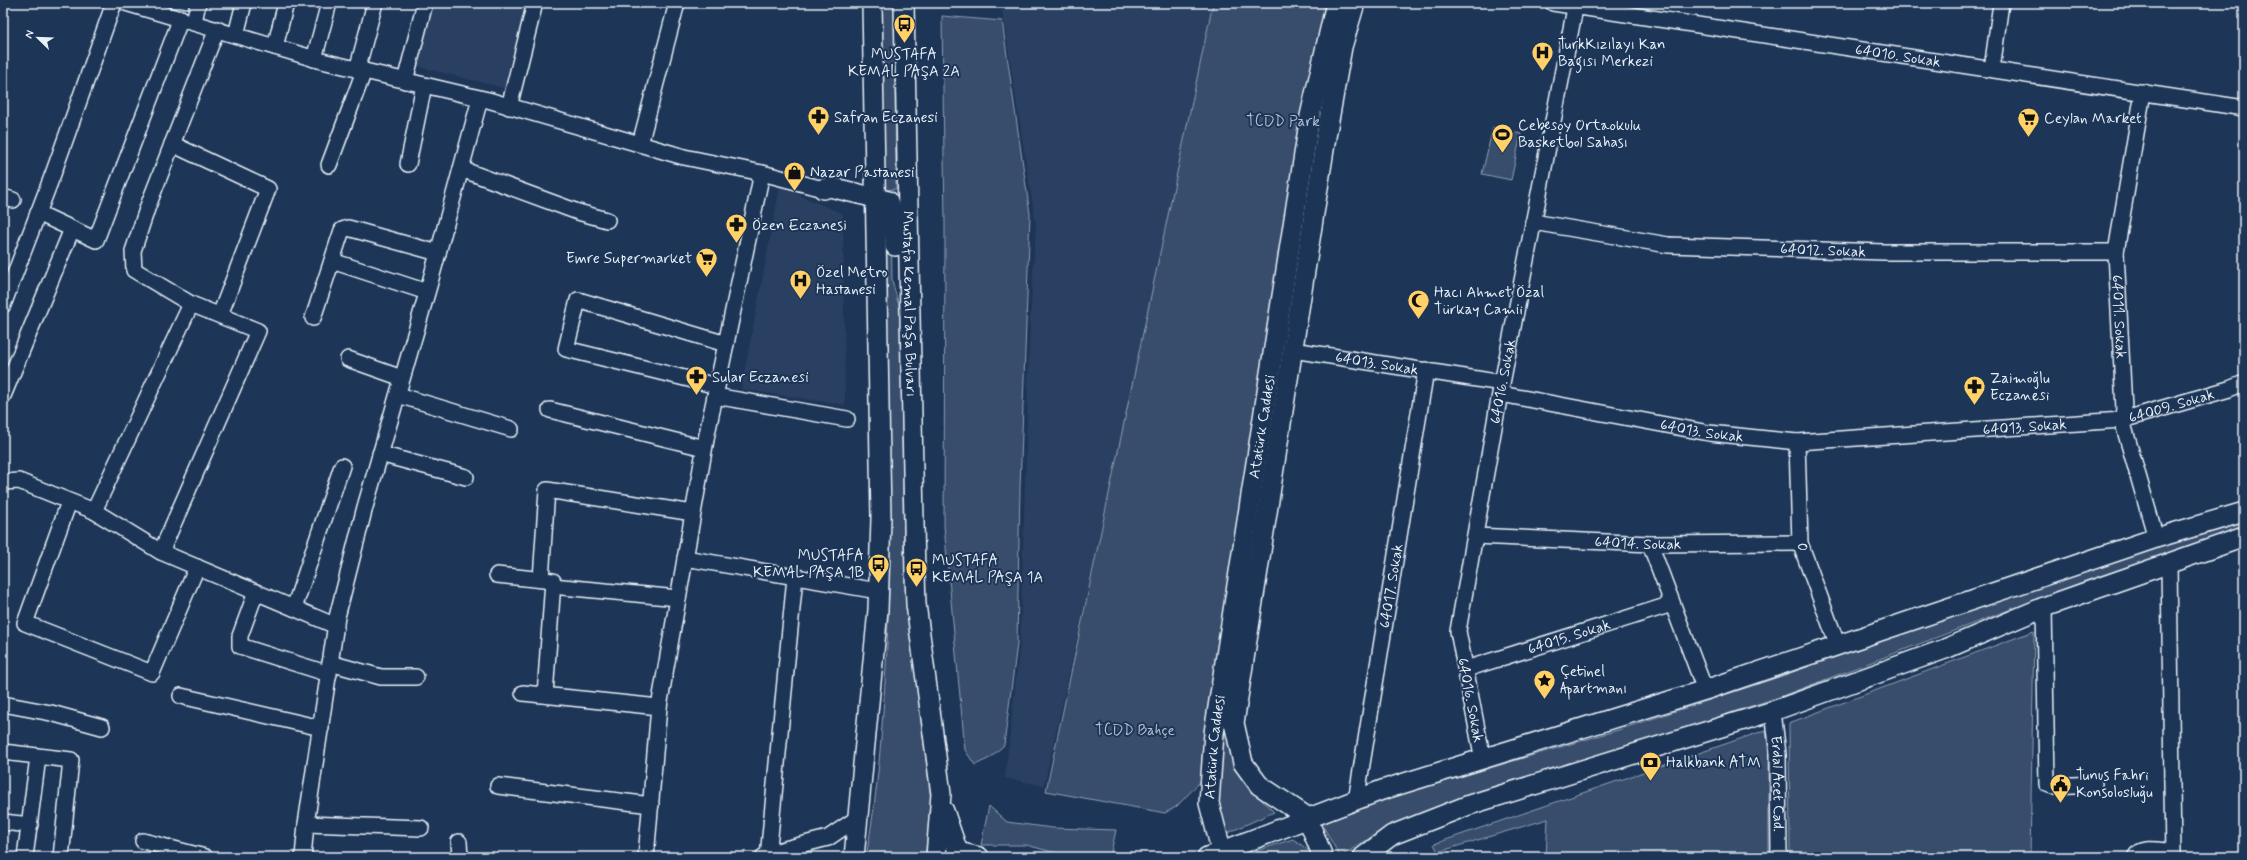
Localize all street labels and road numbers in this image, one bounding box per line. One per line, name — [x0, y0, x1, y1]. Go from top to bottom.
street label: 64010. Sokak — [1854, 40, 1942, 73]
street label: Mustafa Kemal Paşa Bulvarı — [897, 211, 921, 397]
street label: 64012. Sokak — [1780, 240, 1866, 262]
street label: 64011. Sokak — [2106, 274, 2130, 359]
street label: 64016. Sokak — [1486, 337, 1521, 426]
street label: 64013. Sokak — [1334, 348, 1420, 381]
street label: Atatürk Caddesi — [1245, 374, 1281, 480]
street label: 64009. Sokak — [2126, 385, 2217, 429]
street label: 64013. Sokak — [1658, 415, 1744, 447]
street label: 64013. Sokak — [1982, 415, 2067, 440]
street label: 64014. Sokak — [1594, 532, 1681, 555]
street label: 0 — [1791, 541, 1813, 554]
street label: 64017. Sokak — [1375, 542, 1409, 630]
street label: 64015. Sokak — [1525, 615, 1613, 660]
street label: 64016. Sokak — [1452, 656, 1488, 744]
street label: Atatürk Caddesi — [1200, 694, 1231, 800]
street label: Erdal Acet Cad. — [1765, 735, 1788, 832]

